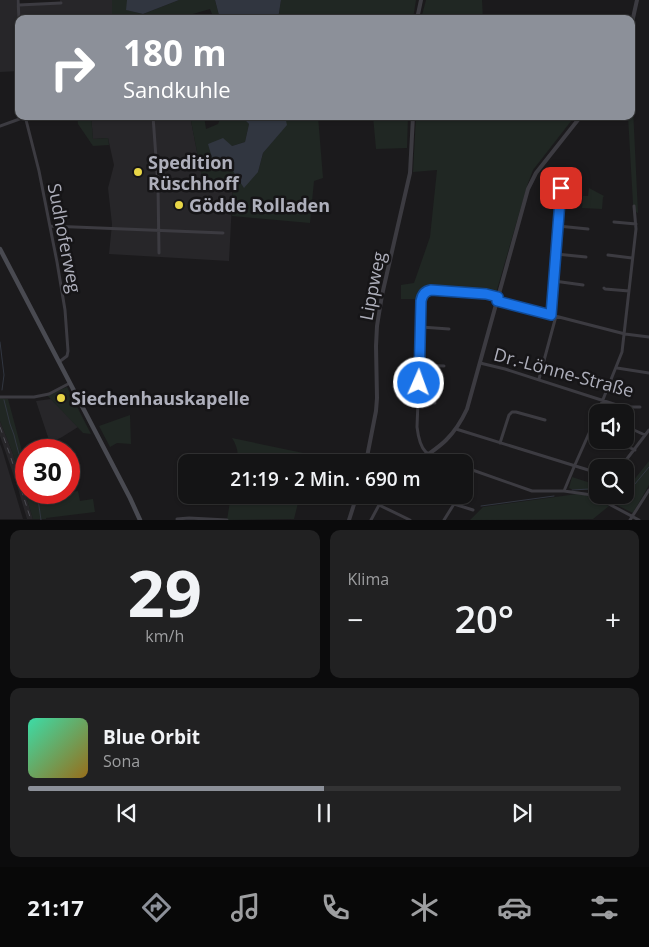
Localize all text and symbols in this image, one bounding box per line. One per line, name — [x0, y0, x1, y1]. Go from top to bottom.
text: 180 m — [123, 29, 227, 76]
icon: right — [40, 35, 105, 100]
text: Sandkuhle — [123, 74, 231, 104]
place label: Spedition Rüschhoff — [148, 150, 240, 195]
marker: Spedition Rüschhoff — [132, 166, 144, 178]
pin — [540, 167, 582, 209]
icon: arrive — [547, 174, 575, 202]
street label: Sudhoferweg — [43, 181, 87, 295]
place label: Gödde Rolladen — [189, 193, 330, 217]
marker: Gödde Rolladen — [173, 199, 185, 211]
street label: Lippweg — [354, 249, 390, 323]
street label: Dr.-Lönne-Straße — [491, 342, 637, 402]
position arrow — [392, 356, 444, 408]
place label: Siechenhauskapelle — [71, 386, 250, 410]
marker: Siechenhauskapelle — [55, 392, 67, 404]
map controls — [589, 404, 634, 504]
button: sound — [589, 404, 634, 449]
speed limit sign: 30 — [15, 439, 80, 504]
button: search — [589, 459, 634, 504]
text: 21:19 · 2 Min. · 690 m — [230, 466, 421, 492]
text: 29 — [128, 548, 202, 636]
text: Klima — [348, 568, 389, 590]
text: 20° — [454, 592, 514, 644]
text: − — [348, 600, 364, 638]
text: + — [605, 600, 621, 638]
text: km/h — [145, 625, 184, 647]
text: Blue Orbit — [103, 724, 200, 750]
text: Sona — [103, 750, 140, 772]
icon: previous — [113, 799, 141, 827]
icon: pause — [310, 799, 338, 827]
icon: next — [508, 799, 536, 827]
icon: directions — [139, 890, 174, 925]
icon: music — [228, 890, 263, 925]
icon: phone — [318, 890, 353, 925]
icon: climate — [407, 890, 442, 925]
icon: car — [497, 890, 532, 925]
icon: filters — [587, 890, 622, 925]
text: 21:17 — [27, 892, 84, 922]

